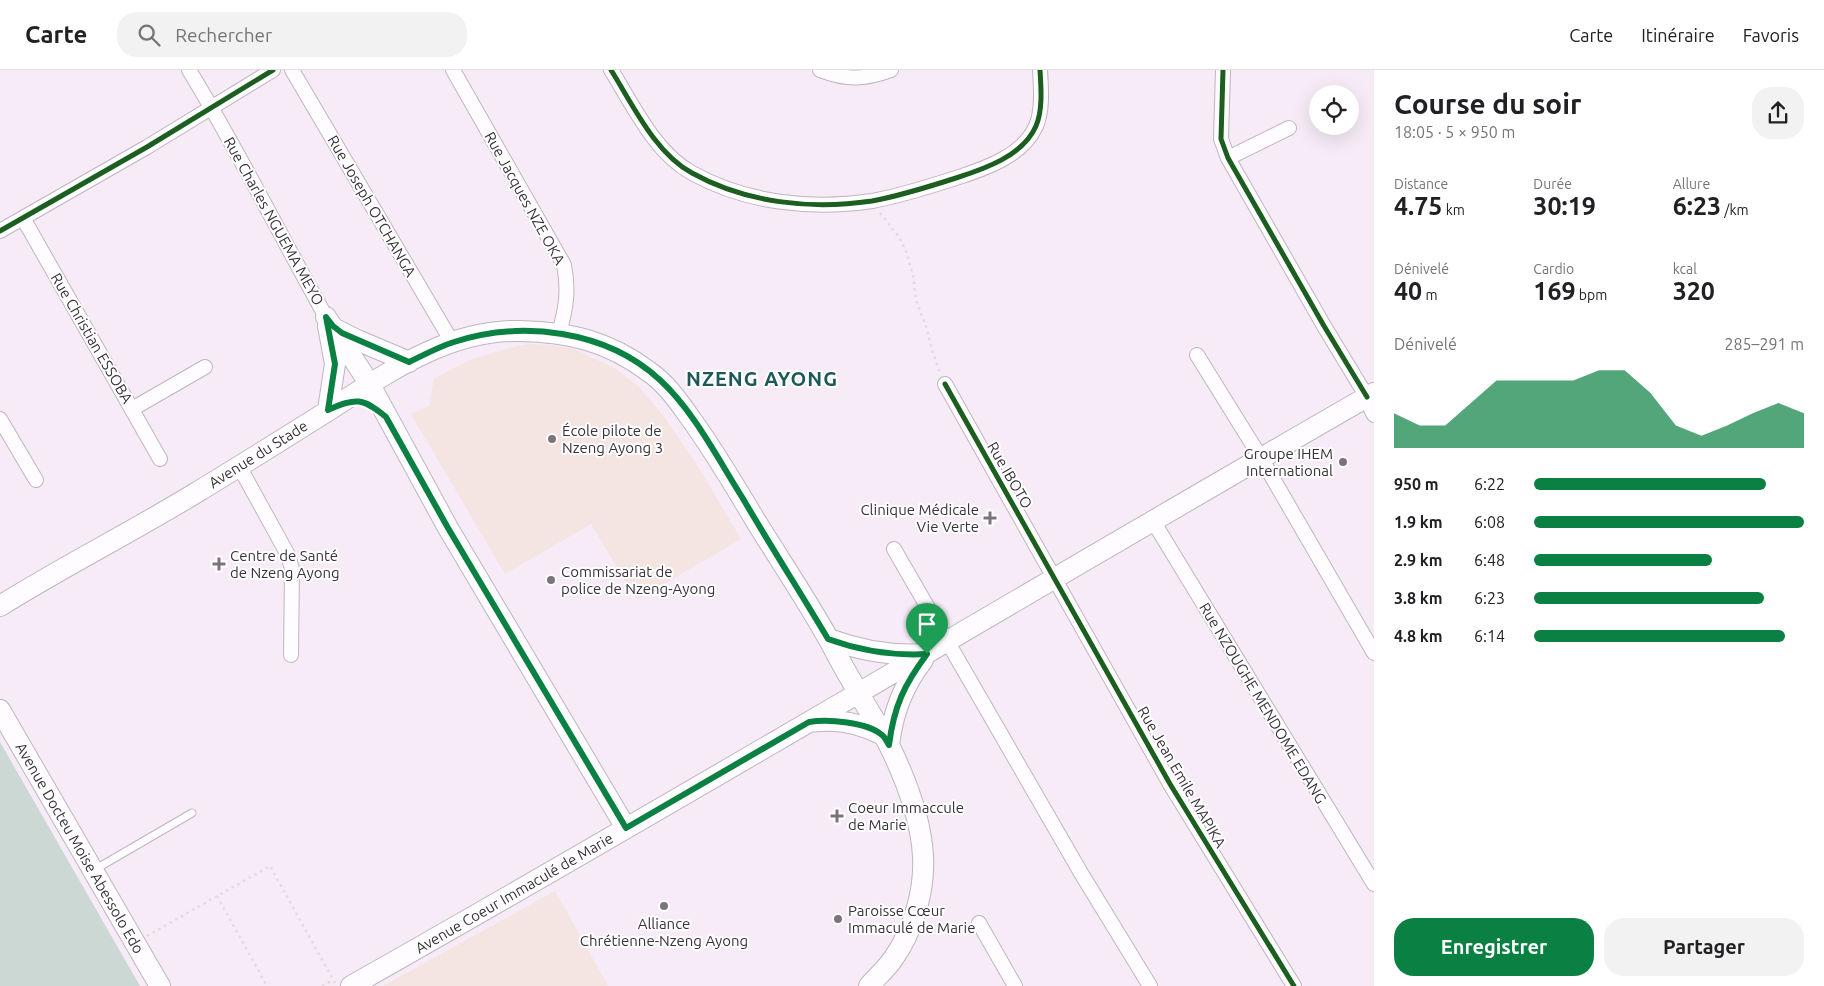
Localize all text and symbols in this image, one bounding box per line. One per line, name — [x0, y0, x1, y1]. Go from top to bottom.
search box — [117, 12, 467, 57]
text: Carte — [25, 21, 87, 48]
icon: search — [135, 21, 163, 49]
text: Rechercher — [175, 24, 272, 46]
text: Carte — [1569, 25, 1613, 45]
text: Itinéraire — [1641, 25, 1715, 45]
text: Favoris — [1743, 25, 1799, 45]
map controls — [1309, 85, 1359, 135]
button: locate — [1309, 85, 1359, 135]
button: share — [1752, 87, 1804, 139]
text: Course du soir — [1394, 88, 1582, 119]
text: 18:05 · 5 × 950 m — [1394, 123, 1515, 141]
street label: Rue Jacques NZE OKA — [481, 129, 569, 268]
street label: Rue Joseph OTCHANGA — [324, 132, 420, 280]
street label: Rue Charles NGUEMA MEYO — [221, 134, 327, 308]
text: Distance — [1394, 176, 1448, 192]
text: Durée — [1533, 176, 1572, 192]
text: Allure — [1673, 176, 1710, 192]
text: 4.75 — [1394, 192, 1442, 220]
text: 30:19 — [1533, 192, 1596, 220]
text: 6:23 — [1673, 192, 1721, 220]
text: km — [1442, 202, 1465, 218]
text: /km — [1721, 202, 1749, 218]
text: Dénivelé — [1394, 261, 1449, 277]
text: Cardio — [1533, 261, 1574, 277]
text: kcal — [1673, 261, 1697, 277]
street label: Rue Christian ESSOBA — [48, 270, 136, 406]
text: 40 — [1394, 277, 1422, 305]
text: 169 — [1533, 277, 1576, 305]
text: 320 — [1673, 277, 1715, 305]
text: m — [1422, 287, 1438, 303]
text: bpm — [1576, 287, 1607, 303]
text: Dénivelé — [1394, 335, 1457, 353]
text: 285–291 m — [1724, 335, 1804, 353]
district label: NZENG AYONG — [686, 367, 838, 390]
street label: Avenue du Stade — [205, 417, 311, 491]
place label: École pilote de Nzeng Ayong 3 — [562, 422, 663, 456]
marker: École pilote de Nzeng Ayong 3 — [546, 433, 558, 445]
street label: Rue IBOTO — [984, 439, 1036, 511]
place label: Groupe IHEM International — [1244, 445, 1333, 479]
marker: Groupe IHEM International — [1337, 456, 1349, 468]
text: 950 m — [1394, 475, 1439, 493]
text: 6:22 — [1474, 475, 1505, 493]
place label: Clinique Médicale Vie Verte — [860, 501, 979, 535]
marker: Clinique Médicale Vie Verte — [983, 511, 997, 525]
text: 1.9 km — [1394, 513, 1443, 531]
text: 6:08 — [1474, 513, 1505, 531]
place label: Centre de Santé de Nzeng Ayong — [230, 547, 340, 581]
text: 2.9 km — [1394, 551, 1443, 569]
text: 6:48 — [1474, 551, 1505, 569]
marker: Centre de Santé de Nzeng Ayong — [212, 557, 226, 571]
place label: Commissariat de police de Nzeng-Ayong — [561, 563, 715, 597]
marker: Commissariat de police de Nzeng-Ayong — [545, 574, 557, 586]
text: 3.8 km — [1394, 589, 1443, 607]
text: 6:23 — [1474, 589, 1505, 607]
street label: Rue NZOUGHE MENDOME EDANG — [1196, 599, 1330, 807]
pin — [906, 603, 948, 654]
icon: arrive — [913, 610, 941, 638]
text: 4.8 km — [1394, 627, 1443, 645]
text: 6:14 — [1474, 627, 1505, 645]
street label: Rue Jean Emile MAPIKA — [1134, 703, 1230, 851]
street label: Avenue Docteu Moise Abessolo Edo — [12, 740, 148, 956]
place label: Coeur Immaccule de Marie — [848, 799, 964, 833]
marker: Coeur Immaccule de Marie — [830, 809, 844, 823]
street label: Avenue Coeur Immaculé de Marie — [412, 829, 616, 957]
marker: Alliance Chrétienne-Nzeng Ayong — [658, 900, 670, 912]
place label: Paroisse Cœur Immaculé de Marie — [848, 902, 975, 936]
marker: Paroisse Cœur Immaculé de Marie — [832, 913, 844, 925]
place label: Alliance Chrétienne-Nzeng Ayong — [580, 915, 748, 949]
button: Enregistrer — [1394, 918, 1594, 976]
button: Partager — [1604, 918, 1804, 976]

